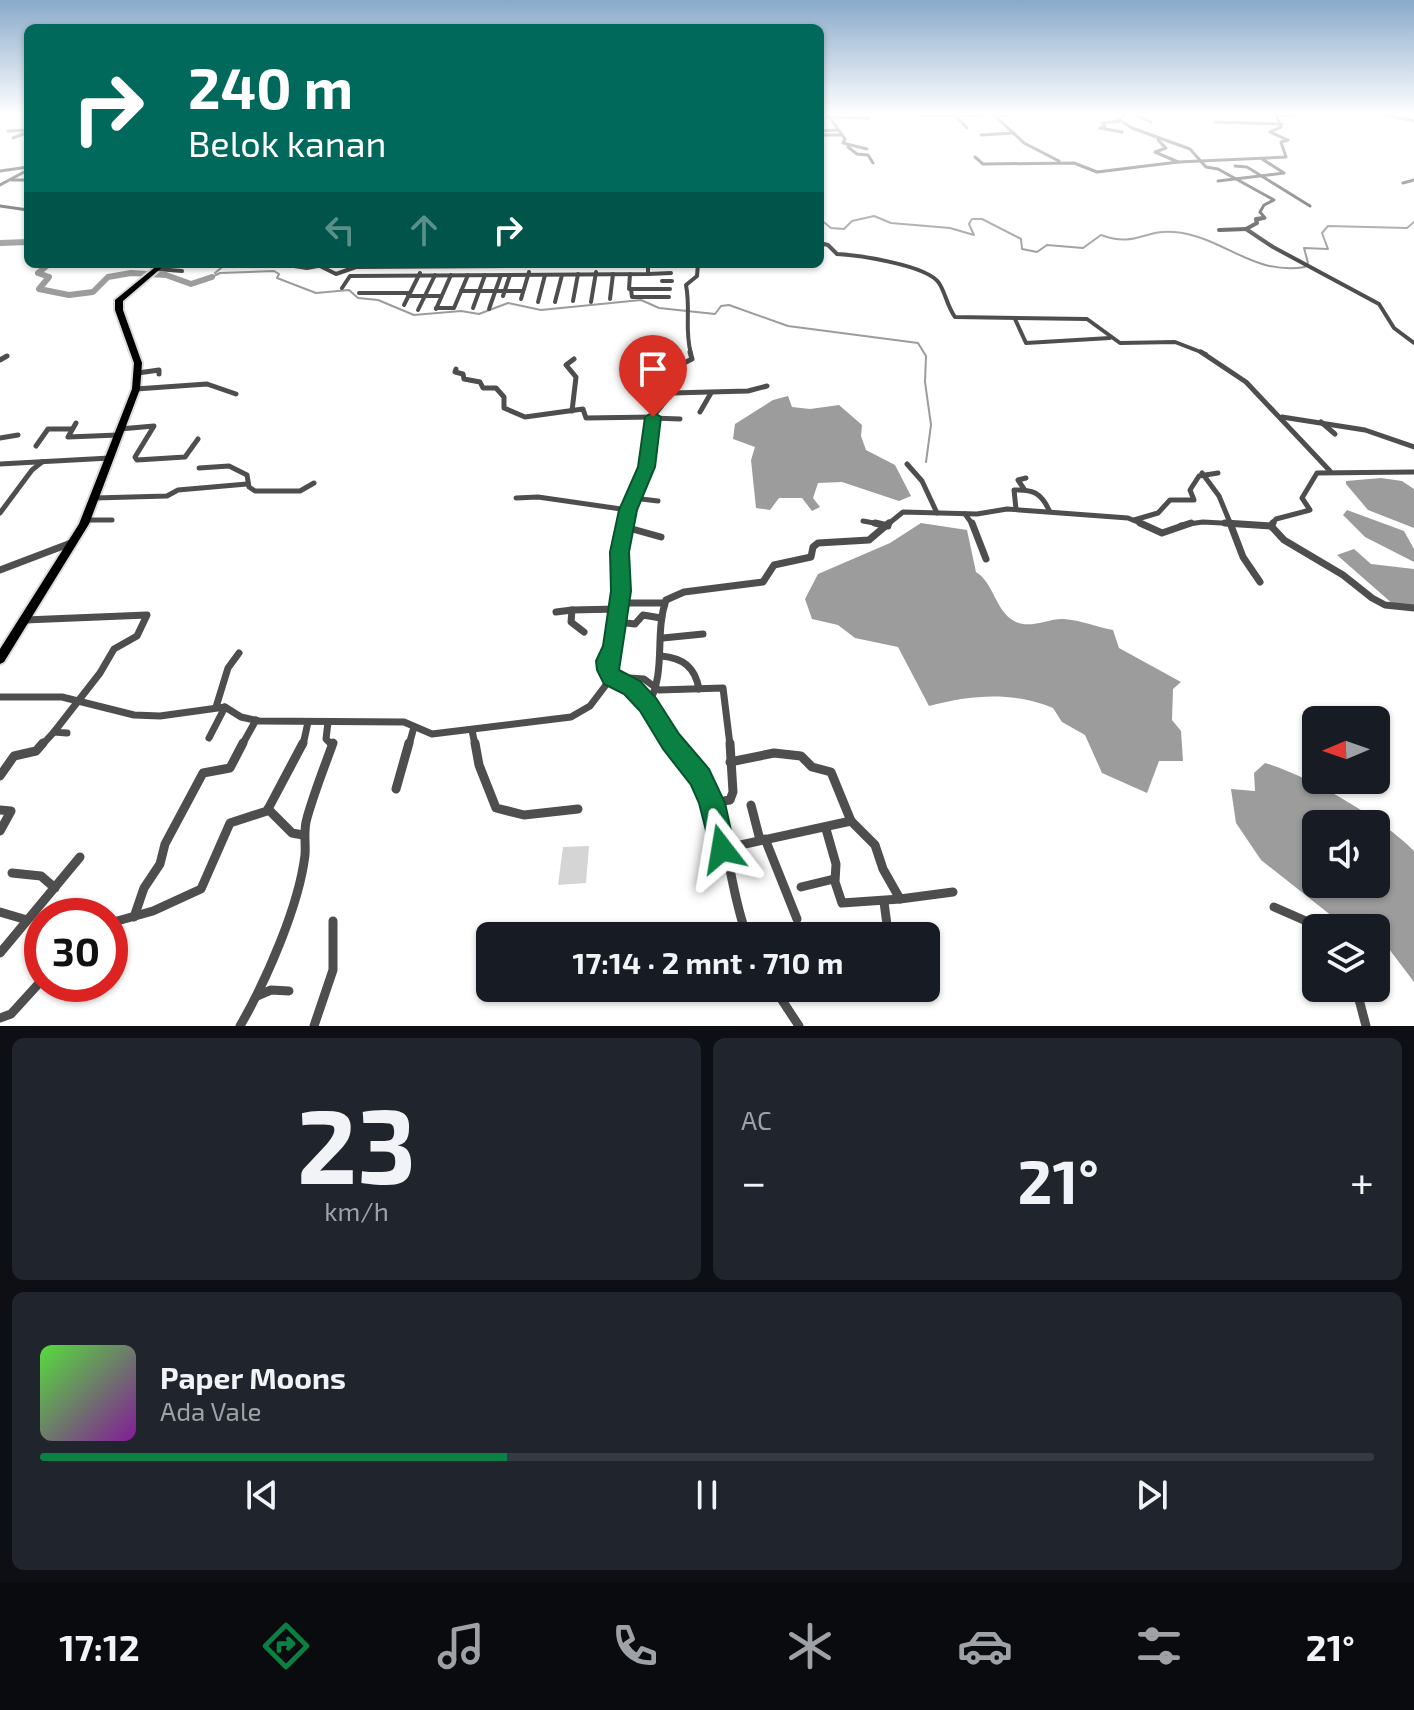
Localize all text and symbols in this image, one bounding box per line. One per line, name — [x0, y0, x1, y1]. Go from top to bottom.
text: 240 m — [188, 53, 353, 120]
icon: right — [56, 56, 160, 160]
text: Belok kanan — [188, 121, 386, 164]
icon: left — [318, 208, 362, 252]
icon: ahead — [402, 208, 446, 252]
icon: right — [486, 208, 530, 252]
pin — [619, 335, 687, 417]
icon: arrive — [631, 347, 675, 391]
north arrow — [1302, 706, 1390, 794]
map controls — [1302, 706, 1390, 1002]
position arrow — [680, 807, 764, 891]
button: sound — [1302, 810, 1390, 898]
speed limit sign: 30 — [24, 898, 128, 1002]
button: layers — [1302, 914, 1390, 1002]
text: 17:14 · 2 mnt · 710 m — [573, 944, 843, 980]
text: 23 — [297, 1080, 416, 1205]
text: AC — [741, 1104, 772, 1135]
text: 21° — [1018, 1144, 1099, 1216]
text: − — [741, 1154, 767, 1207]
text: + — [1350, 1154, 1374, 1207]
text: km/h — [324, 1195, 389, 1226]
text: Paper Moons — [160, 1359, 346, 1395]
text: Ada Vale — [160, 1395, 262, 1426]
icon: previous — [240, 1473, 284, 1517]
icon: pause — [685, 1473, 729, 1517]
icon: next — [1130, 1473, 1174, 1517]
icon: directions — [258, 1618, 314, 1674]
icon: music — [433, 1618, 489, 1674]
icon: phone — [607, 1618, 663, 1674]
icon: climate — [782, 1618, 838, 1674]
icon: car — [957, 1618, 1013, 1674]
icon: filters — [1131, 1618, 1187, 1674]
text: 17:12 — [59, 1625, 140, 1668]
text: 21° — [1306, 1625, 1355, 1668]

